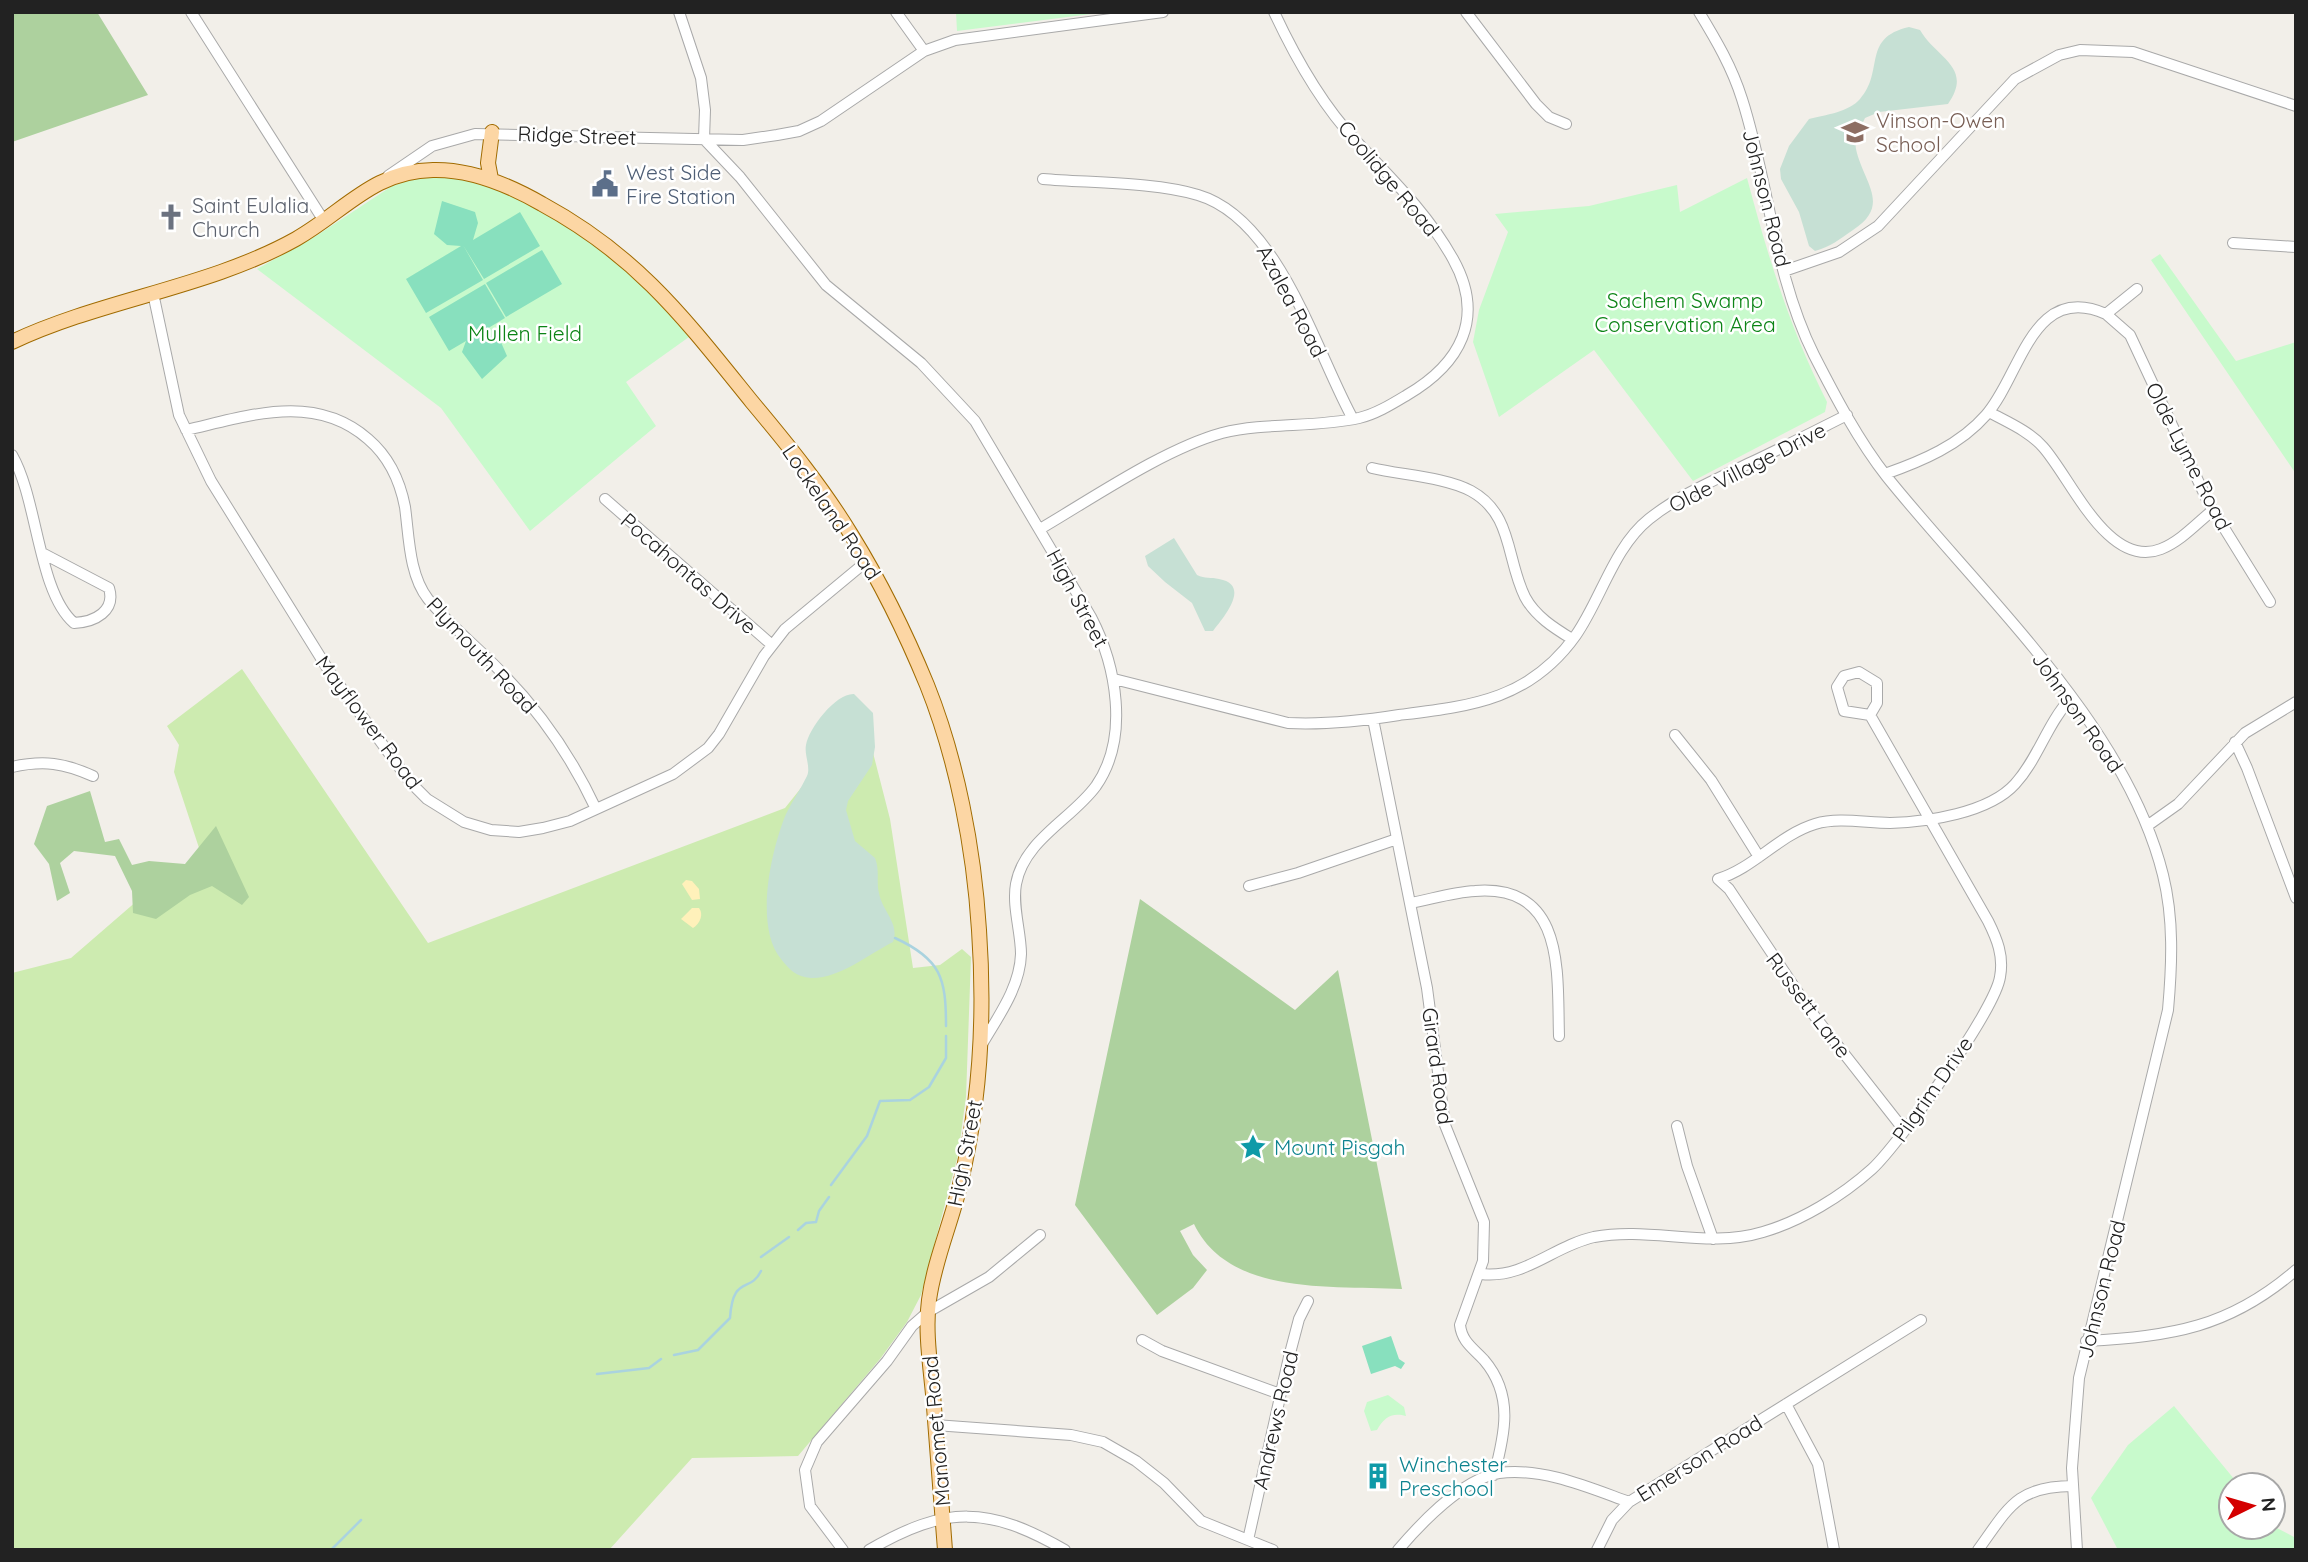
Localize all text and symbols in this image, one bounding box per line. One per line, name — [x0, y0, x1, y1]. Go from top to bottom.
place label: Vinson-Owen School — [1876, 107, 2005, 157]
street label: Coolidge Road — [1333, 115, 1445, 241]
school or university icon: Vinson-Owen School — [1840, 117, 1870, 147]
street label: Ridge Street — [517, 120, 637, 150]
street label: Johnson Road — [1737, 126, 1797, 270]
place label: West Side Fire Station — [626, 159, 736, 209]
public building icon: West Side Fire Station — [590, 169, 620, 199]
place label: Saint Eulalia Church — [192, 192, 309, 242]
church icon: Saint Eulalia Church — [156, 202, 186, 232]
street label: Azalea Road — [1252, 240, 1332, 362]
park label: Sachem Swamp Conservation Area — [1594, 287, 1776, 337]
park label: Mullen Field — [468, 320, 582, 346]
street label: Olde Lyme Road — [2141, 378, 2237, 534]
street label: Olde Village Drive — [1664, 416, 1830, 518]
street label: Lockeland Road — [777, 439, 887, 585]
street label: Pocahontas Drive — [616, 507, 762, 639]
street label: High Street — [1041, 544, 1115, 652]
street label: Plymouth Road — [421, 591, 543, 719]
street label: Johnson Road — [2027, 647, 2129, 777]
street label: Mayflower Road — [310, 650, 428, 794]
street label: Russett Lane — [1761, 947, 1857, 1063]
street label: Girard Road — [1417, 1006, 1459, 1126]
street label: Pilgrim Drive — [1886, 1031, 1978, 1147]
street label: High Street — [941, 1098, 987, 1208]
place icon: Mount Pisgah — [1238, 1132, 1268, 1162]
place label: Mount Pisgah — [1274, 1134, 1406, 1160]
street label: Johnson Road — [2071, 1217, 2131, 1361]
street label: Andrews Road — [1246, 1348, 1304, 1492]
street label: Manomet Road — [916, 1355, 956, 1507]
street label: Emerson Road — [1631, 1409, 1767, 1507]
place label: Winchester Preschool — [1399, 1451, 1507, 1501]
building icon: Winchester Preschool — [1363, 1461, 1393, 1491]
north arrow — [2217, 1471, 2287, 1541]
text: N — [2256, 1497, 2281, 1513]

